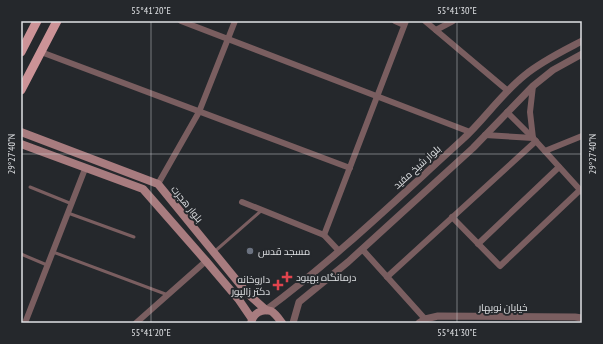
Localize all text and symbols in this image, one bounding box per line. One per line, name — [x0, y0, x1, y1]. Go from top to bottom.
text: 55°41'20"E — [131, 4, 171, 17]
text: 55°41'30"E — [437, 4, 477, 17]
text: 29°27'40"N — [5, 134, 18, 174]
text: 29°27'40"N — [586, 134, 599, 174]
street label: بلوار شیخ مفید — [390, 142, 444, 192]
street label: بلوار هجرت — [168, 183, 206, 225]
place label: مسجد قدس — [258, 245, 310, 258]
marker: مسجد قدس — [245, 246, 255, 256]
marker: درمانگاه بهبود — [281, 271, 293, 283]
place label: درمانگاه بهبود — [296, 271, 356, 284]
place label: داروخانه دکتر زالپور — [230, 273, 270, 298]
marker: داروخانه دکتر زالپور — [273, 280, 283, 290]
street label: خیابان نوبهار — [477, 301, 528, 314]
text: 55°41'20"E — [131, 326, 171, 339]
text: 55°41'30"E — [437, 326, 477, 339]

